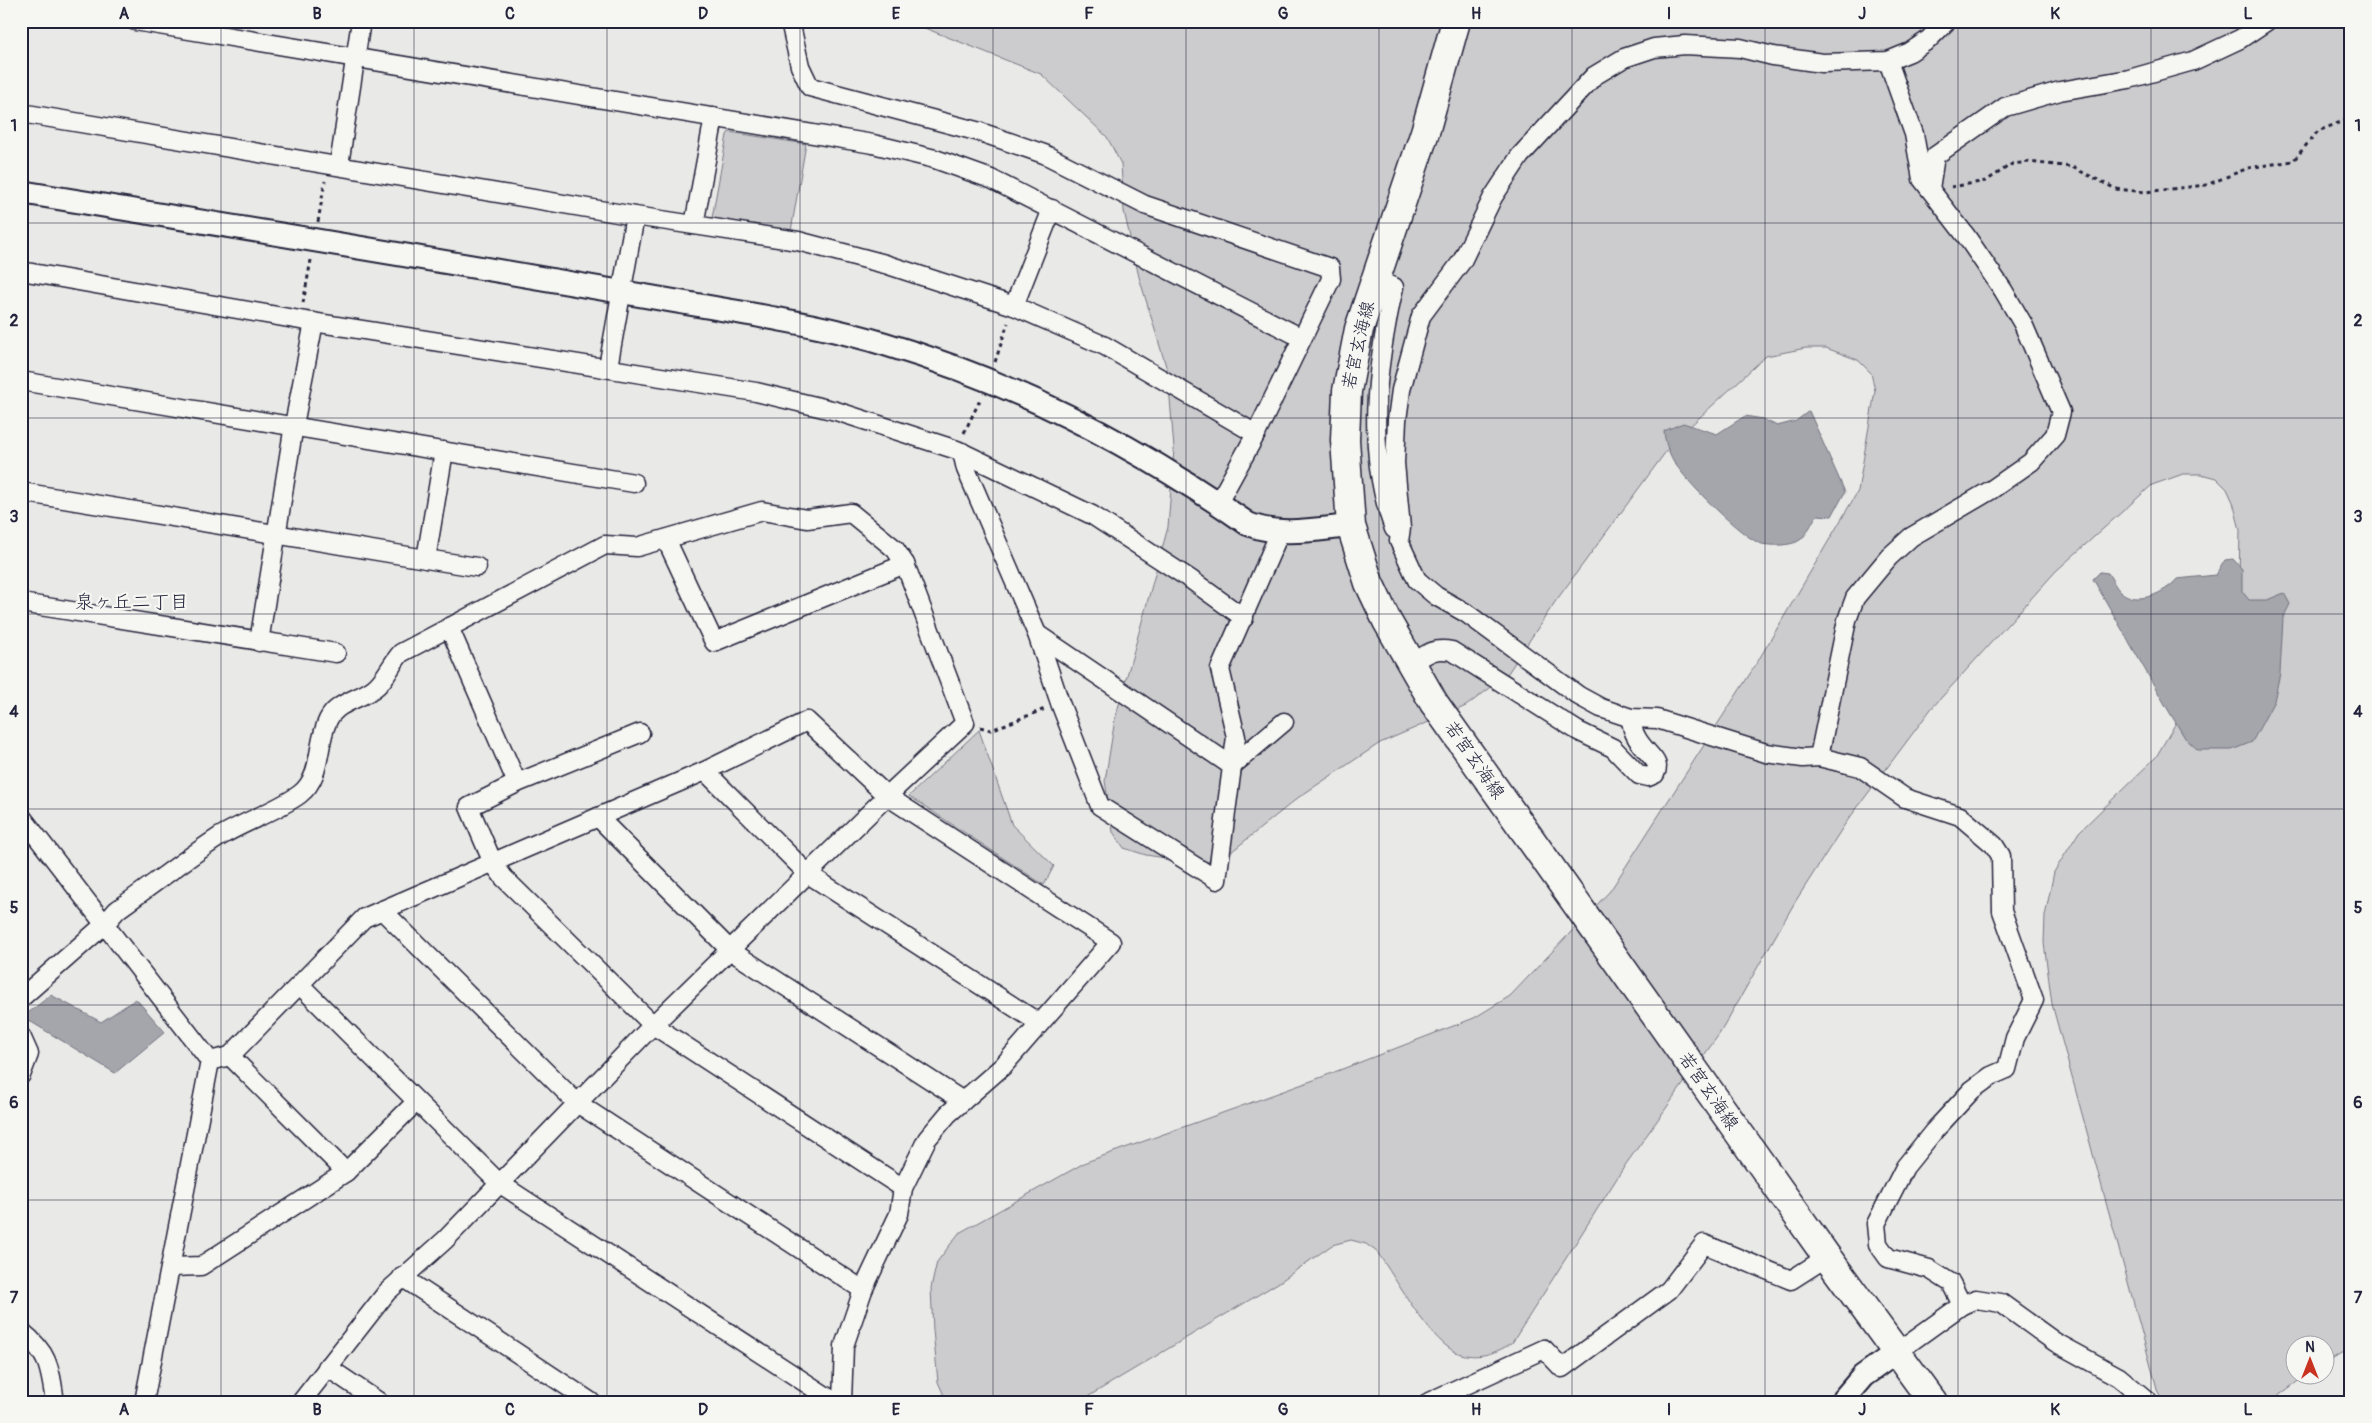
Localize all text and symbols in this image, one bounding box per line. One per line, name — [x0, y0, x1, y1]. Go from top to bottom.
text: A — [119, 4, 130, 24]
text: B — [312, 4, 322, 24]
text: C — [505, 4, 515, 24]
text: D — [698, 4, 708, 24]
text: E — [892, 4, 901, 24]
text: F — [1084, 4, 1094, 24]
text: G — [1278, 4, 1289, 24]
text: H — [1471, 4, 1481, 24]
text: I — [1667, 4, 1671, 24]
text: J — [1858, 4, 1866, 24]
text: K — [2050, 4, 2060, 24]
text: L — [2243, 4, 2253, 24]
text: 1 — [11, 116, 17, 136]
text: 1 — [2355, 116, 2361, 136]
street label: 若宮玄海線 — [1337, 299, 1380, 392]
text: 2 — [10, 311, 19, 331]
text: 2 — [2354, 311, 2363, 331]
text: 3 — [10, 507, 19, 527]
text: 3 — [2354, 507, 2363, 527]
district label: 泉ヶ丘二丁目 — [75, 590, 189, 614]
text: 4 — [9, 702, 19, 722]
text: 4 — [2353, 702, 2363, 722]
street label: 若宮玄海線 — [1439, 717, 1510, 804]
text: 5 — [10, 898, 19, 918]
text: 5 — [2354, 898, 2363, 918]
street label: 若宮玄海線 — [1673, 1048, 1744, 1135]
text: 6 — [9, 1093, 19, 1113]
text: 6 — [2353, 1093, 2363, 1113]
text: 7 — [10, 1288, 19, 1308]
text: 7 — [2354, 1288, 2363, 1308]
north arrow — [2284, 1336, 2334, 1386]
text: N — [2305, 1339, 2315, 1356]
text: A — [119, 1400, 130, 1420]
text: B — [312, 1400, 322, 1420]
text: C — [505, 1400, 515, 1420]
text: D — [698, 1400, 708, 1420]
text: E — [892, 1400, 901, 1420]
text: F — [1084, 1400, 1094, 1420]
text: G — [1278, 1400, 1289, 1420]
text: H — [1471, 1400, 1481, 1420]
text: I — [1667, 1400, 1671, 1420]
text: J — [1858, 1400, 1866, 1420]
text: K — [2050, 1400, 2060, 1420]
text: L — [2243, 1400, 2253, 1420]

